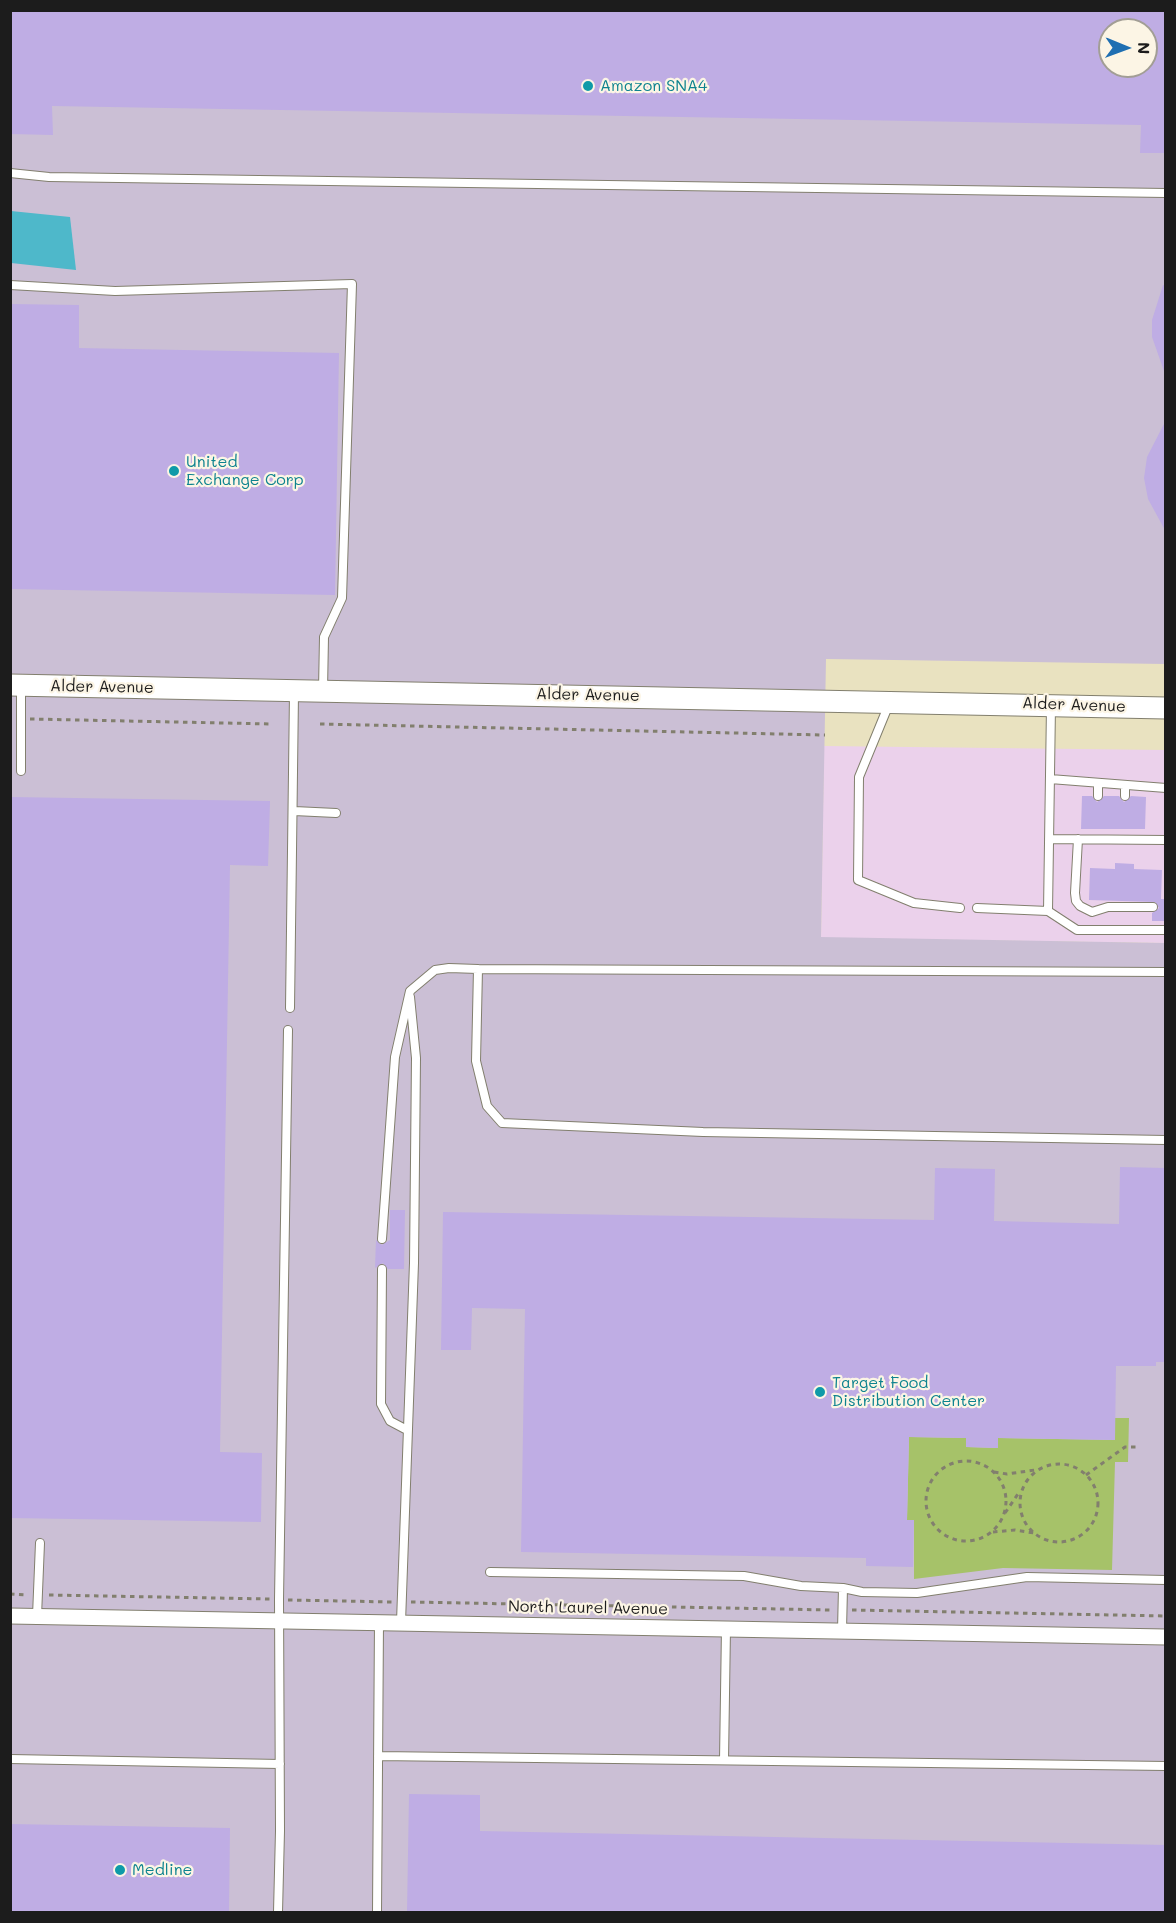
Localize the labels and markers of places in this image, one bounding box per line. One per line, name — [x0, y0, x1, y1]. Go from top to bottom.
place label: Amazon SNA4 — [600, 76, 707, 96]
marker: Amazon SNA4 — [581, 79, 595, 93]
place label: United Exchange Corp — [186, 452, 304, 490]
marker: United Exchange Corp — [167, 464, 181, 478]
place label: Target Food Distribution Center — [832, 1373, 985, 1411]
marker: Target Food Distribution Center — [813, 1385, 827, 1399]
place label: Medline — [132, 1860, 192, 1880]
marker: Medline — [113, 1863, 127, 1877]

